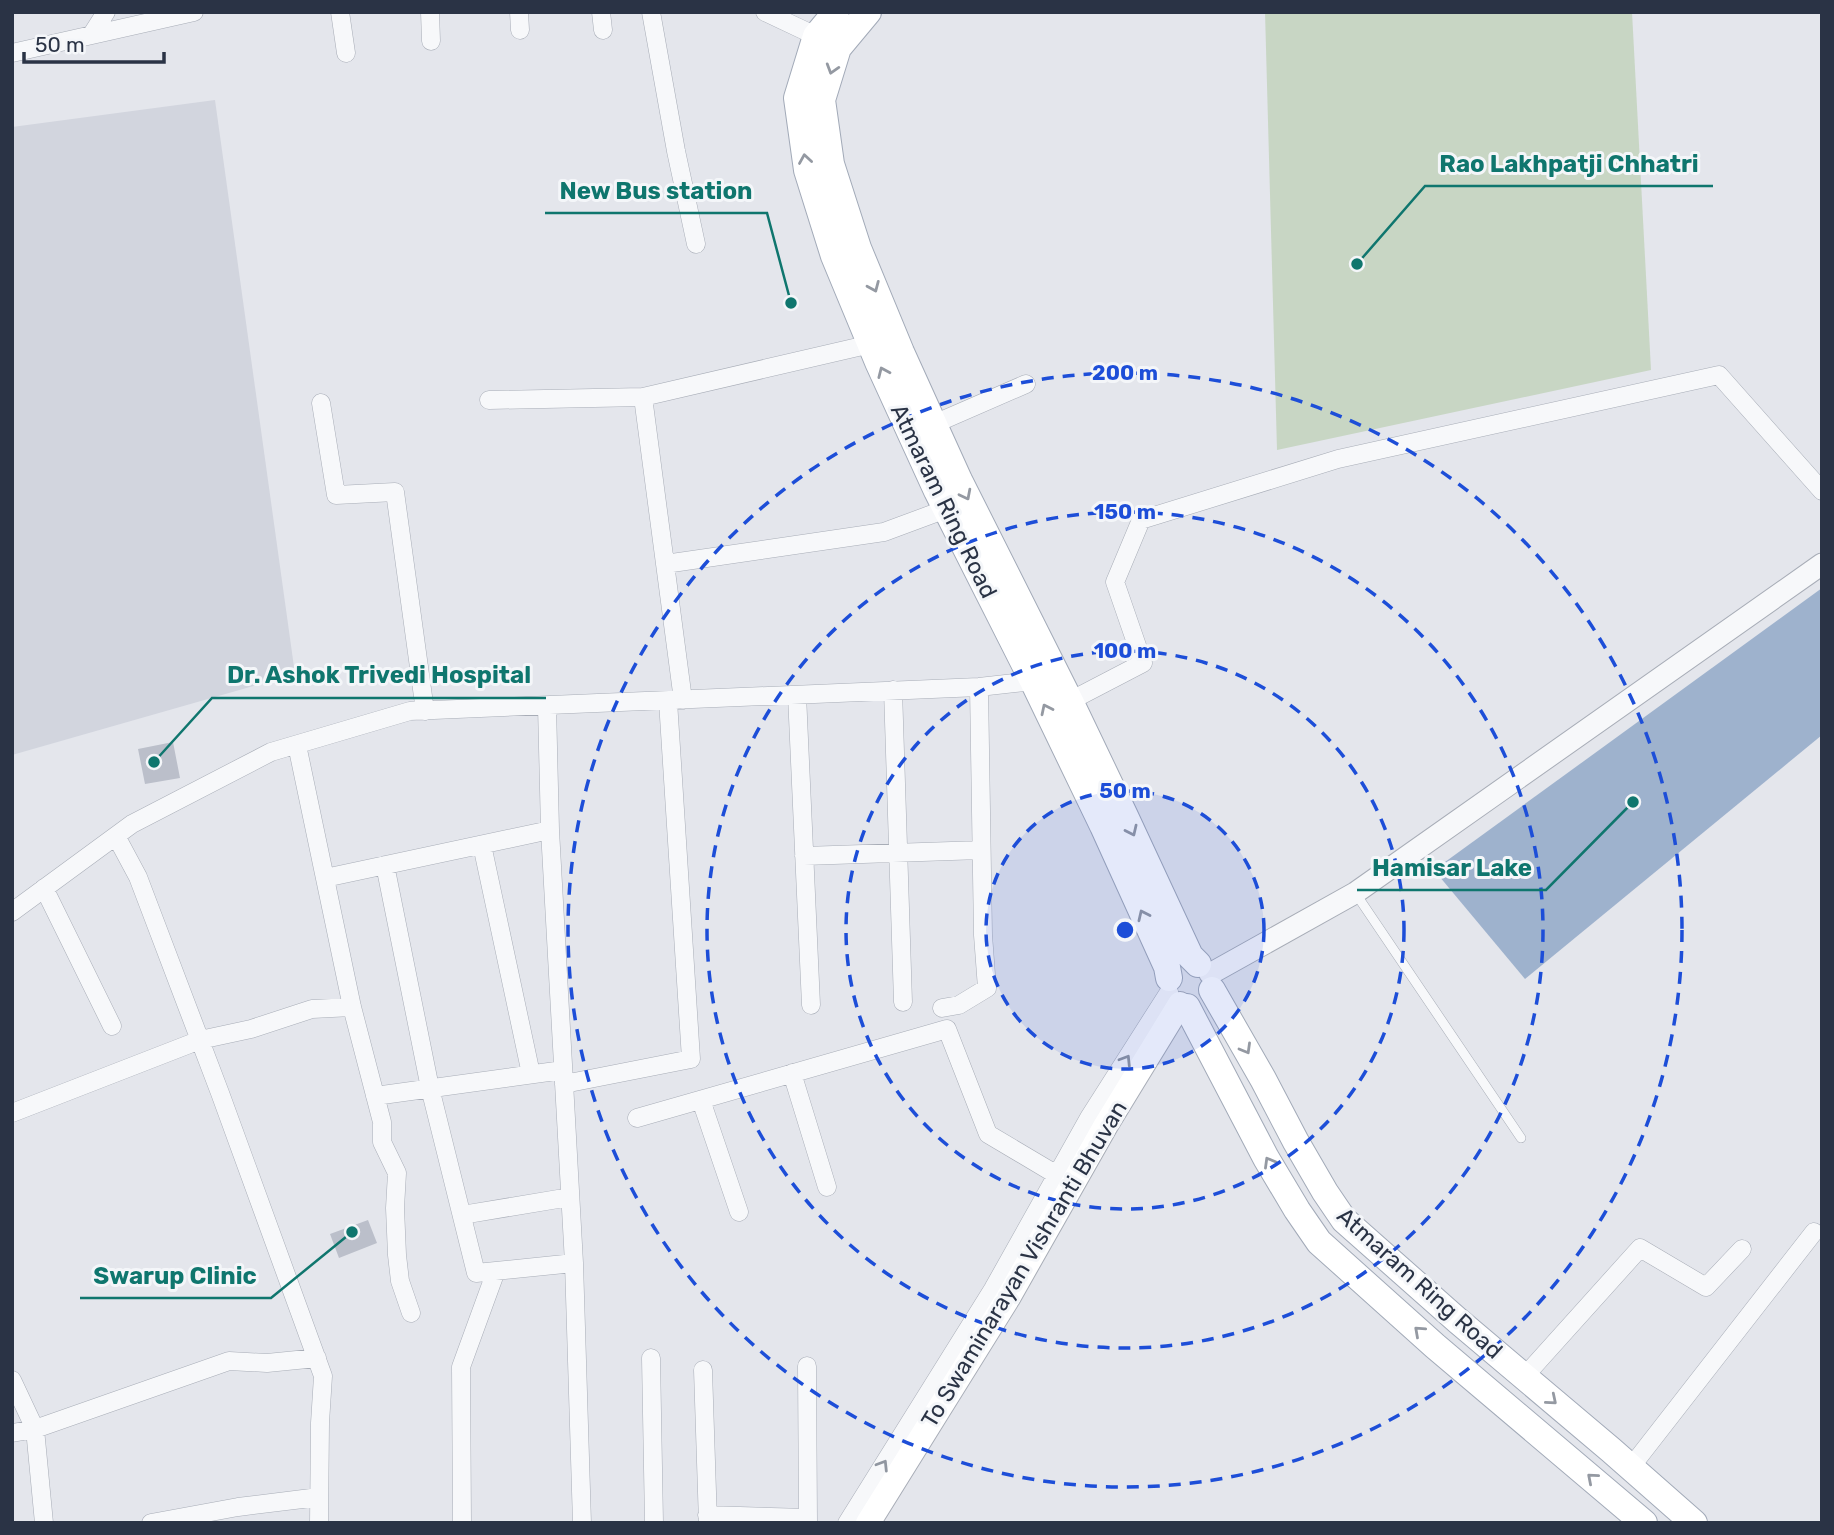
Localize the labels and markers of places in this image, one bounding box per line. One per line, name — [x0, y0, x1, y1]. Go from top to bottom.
callout: Rao Lakhpatji Chhatri — [1425, 141, 1713, 186]
callout: New Bus station — [545, 168, 767, 213]
callout: Dr. Ashok Trivedi Hospital — [212, 653, 546, 698]
callout: Hamisar Lake — [1357, 845, 1546, 890]
centre of rings — [1113, 918, 1137, 942]
callout: Swarup Clinic — [80, 1253, 271, 1298]

